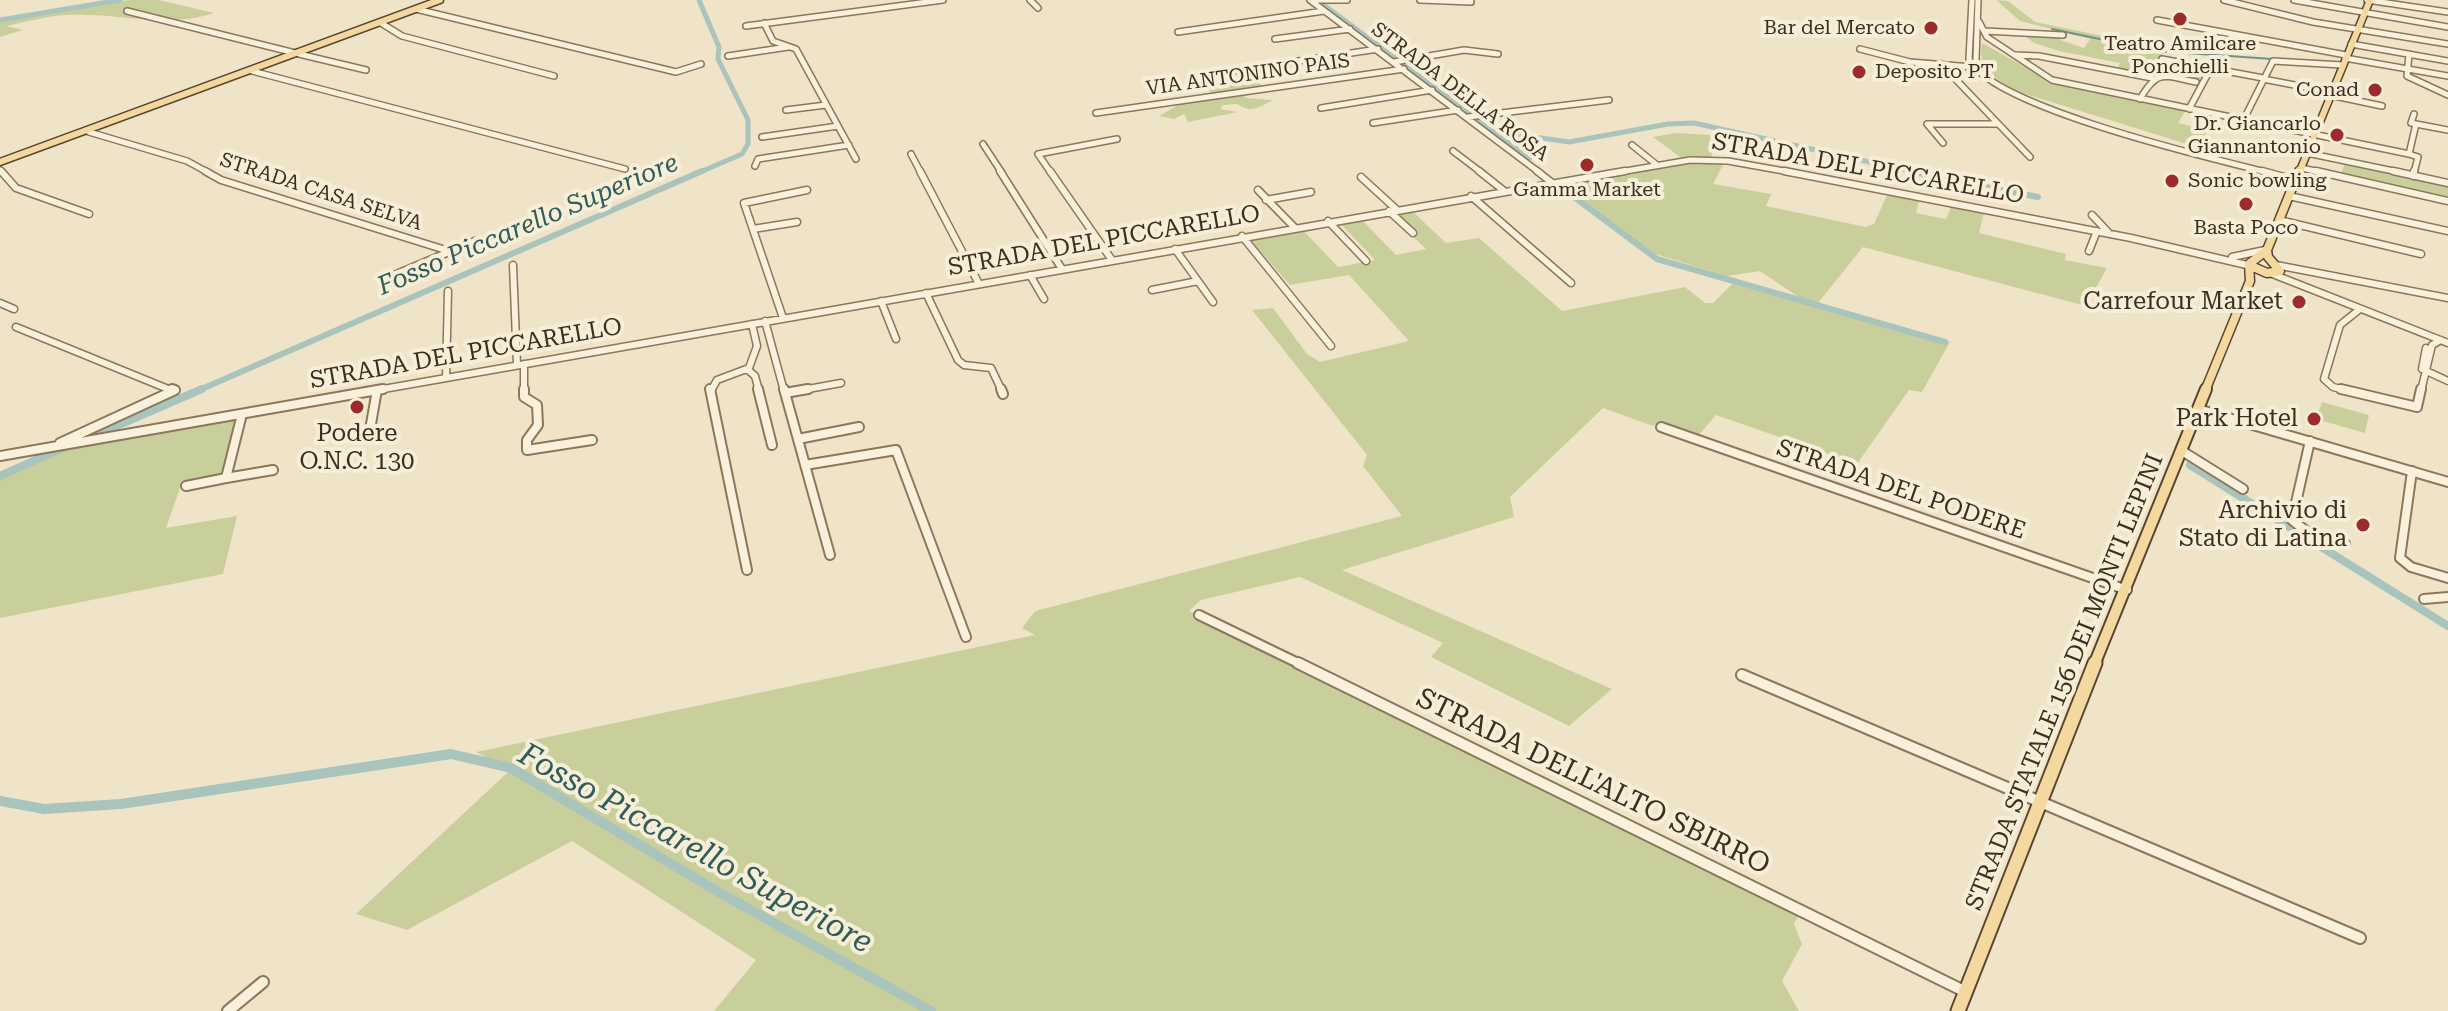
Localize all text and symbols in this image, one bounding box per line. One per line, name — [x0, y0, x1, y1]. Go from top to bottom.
marker: Teatro Amilcare Ponchielli — [2171, 10, 2189, 28]
place label: Bar del Mercato — [1764, 16, 1915, 40]
street label: STRADA DELLA ROSA — [1367, 18, 1553, 166]
marker: Bar del Mercato — [1922, 19, 1940, 37]
place label: Teatro Amilcare Ponchielli — [2104, 32, 2256, 79]
street label: VIA ANTONINO PAIS — [1144, 49, 1352, 101]
place label: Deposito PT — [1875, 60, 1994, 84]
marker: Deposito PT — [1850, 63, 1868, 81]
place label: Conad — [2296, 78, 2359, 102]
marker: Conad — [2366, 81, 2384, 99]
place label: Dr. Giancarlo Giannantonio — [2188, 112, 2321, 159]
marker: Dr. Giancarlo Giannantonio — [2328, 126, 2346, 144]
street label: STRADA DEL PICCARELLO — [1710, 127, 2026, 211]
water label: Fosso Piccarello Superiore — [373, 147, 683, 303]
street label: STRADA CASA SELVA — [217, 148, 425, 236]
marker: Gamma Market — [1578, 156, 1596, 174]
place label: Sonic bowling — [2188, 169, 2327, 193]
marker: Sonic bowling — [2163, 172, 2181, 190]
place label: Gamma Market — [1513, 178, 1661, 202]
marker: Basta Poco — [2237, 195, 2255, 213]
street label: STRADA DEL PICCARELLO — [946, 199, 1262, 283]
place label: Basta Poco — [2193, 216, 2299, 240]
place label: Carrefour Market — [2083, 288, 2283, 316]
marker: Carrefour Market — [2290, 293, 2308, 311]
street label: STRADA DEL PICCARELLO — [308, 312, 624, 396]
marker: Podere O.N.C. 130 — [348, 398, 366, 416]
place label: Park Hotel — [2176, 405, 2298, 433]
marker: Park Hotel — [2305, 410, 2323, 428]
place label: Podere O.N.C. 130 — [299, 420, 415, 476]
street label: STRADA DEL PODERE — [1773, 434, 2029, 546]
street label: STRADA STATALE 156 DEI MONTI LEPINI — [1960, 450, 2170, 914]
place label: Archivio di Stato di Latina — [2179, 497, 2347, 553]
marker: Archivio di Stato di Latina — [2354, 516, 2372, 534]
street label: STRADA DELL'ALTO SBIRRO — [1411, 682, 1775, 882]
water label: Fosso Piccarello Superiore — [512, 736, 878, 962]

